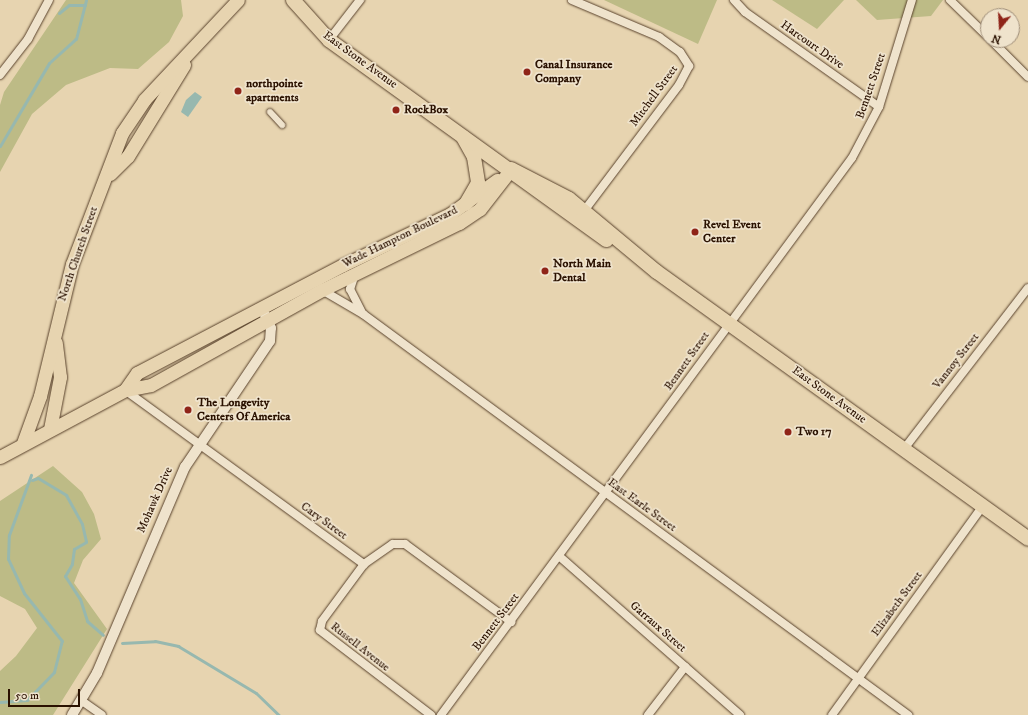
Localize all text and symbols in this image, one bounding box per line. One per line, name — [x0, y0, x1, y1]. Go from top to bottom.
north arrow — [980, 8, 1020, 48]
street label: Harcourt Drive — [778, 18, 846, 72]
street label: East Stone Avenue — [320, 28, 400, 92]
text: N — [990, 30, 1003, 47]
street label: Bennett Street — [853, 51, 889, 121]
place label: Canal Insurance Company — [535, 58, 613, 86]
street label: Mitchell Street — [627, 62, 681, 130]
marker: Canal Insurance Company — [522, 67, 532, 77]
place label: northpointe apartments — [246, 77, 303, 105]
marker: northpointe apartments — [233, 86, 243, 96]
place label: RockBox — [404, 103, 448, 117]
marker: RockBox — [391, 105, 401, 115]
street label: Wade Hampton Boulevard — [340, 203, 460, 271]
street label: North Church Street — [55, 205, 101, 303]
place label: Revel Event Center — [703, 218, 761, 246]
marker: Revel Event Center — [690, 227, 700, 237]
place label: North Main Dental — [553, 257, 611, 285]
marker: North Main Dental — [540, 266, 550, 276]
street label: Bennett Street — [661, 329, 713, 393]
street label: Vannoy Street — [930, 330, 982, 392]
street label: East Stone Avenue — [789, 363, 869, 427]
place label: The Longevity Centers Of America — [197, 396, 290, 424]
marker: The Longevity Centers Of America — [182, 404, 194, 416]
place label: Two 17 — [796, 425, 832, 439]
marker: Two 17 — [783, 427, 793, 437]
street label: Mohawk Drive — [134, 465, 176, 535]
street label: East Earle Street — [605, 475, 679, 535]
street label: Cary Street — [298, 499, 350, 543]
street label: Elizabeth Street — [868, 569, 926, 639]
street label: Bennett Street — [470, 590, 522, 654]
street label: Garraux Street — [627, 599, 689, 655]
street label: Russell Avenue — [328, 619, 392, 675]
scale bar — [10, 681, 82, 707]
text: 50 m — [15, 688, 39, 703]

